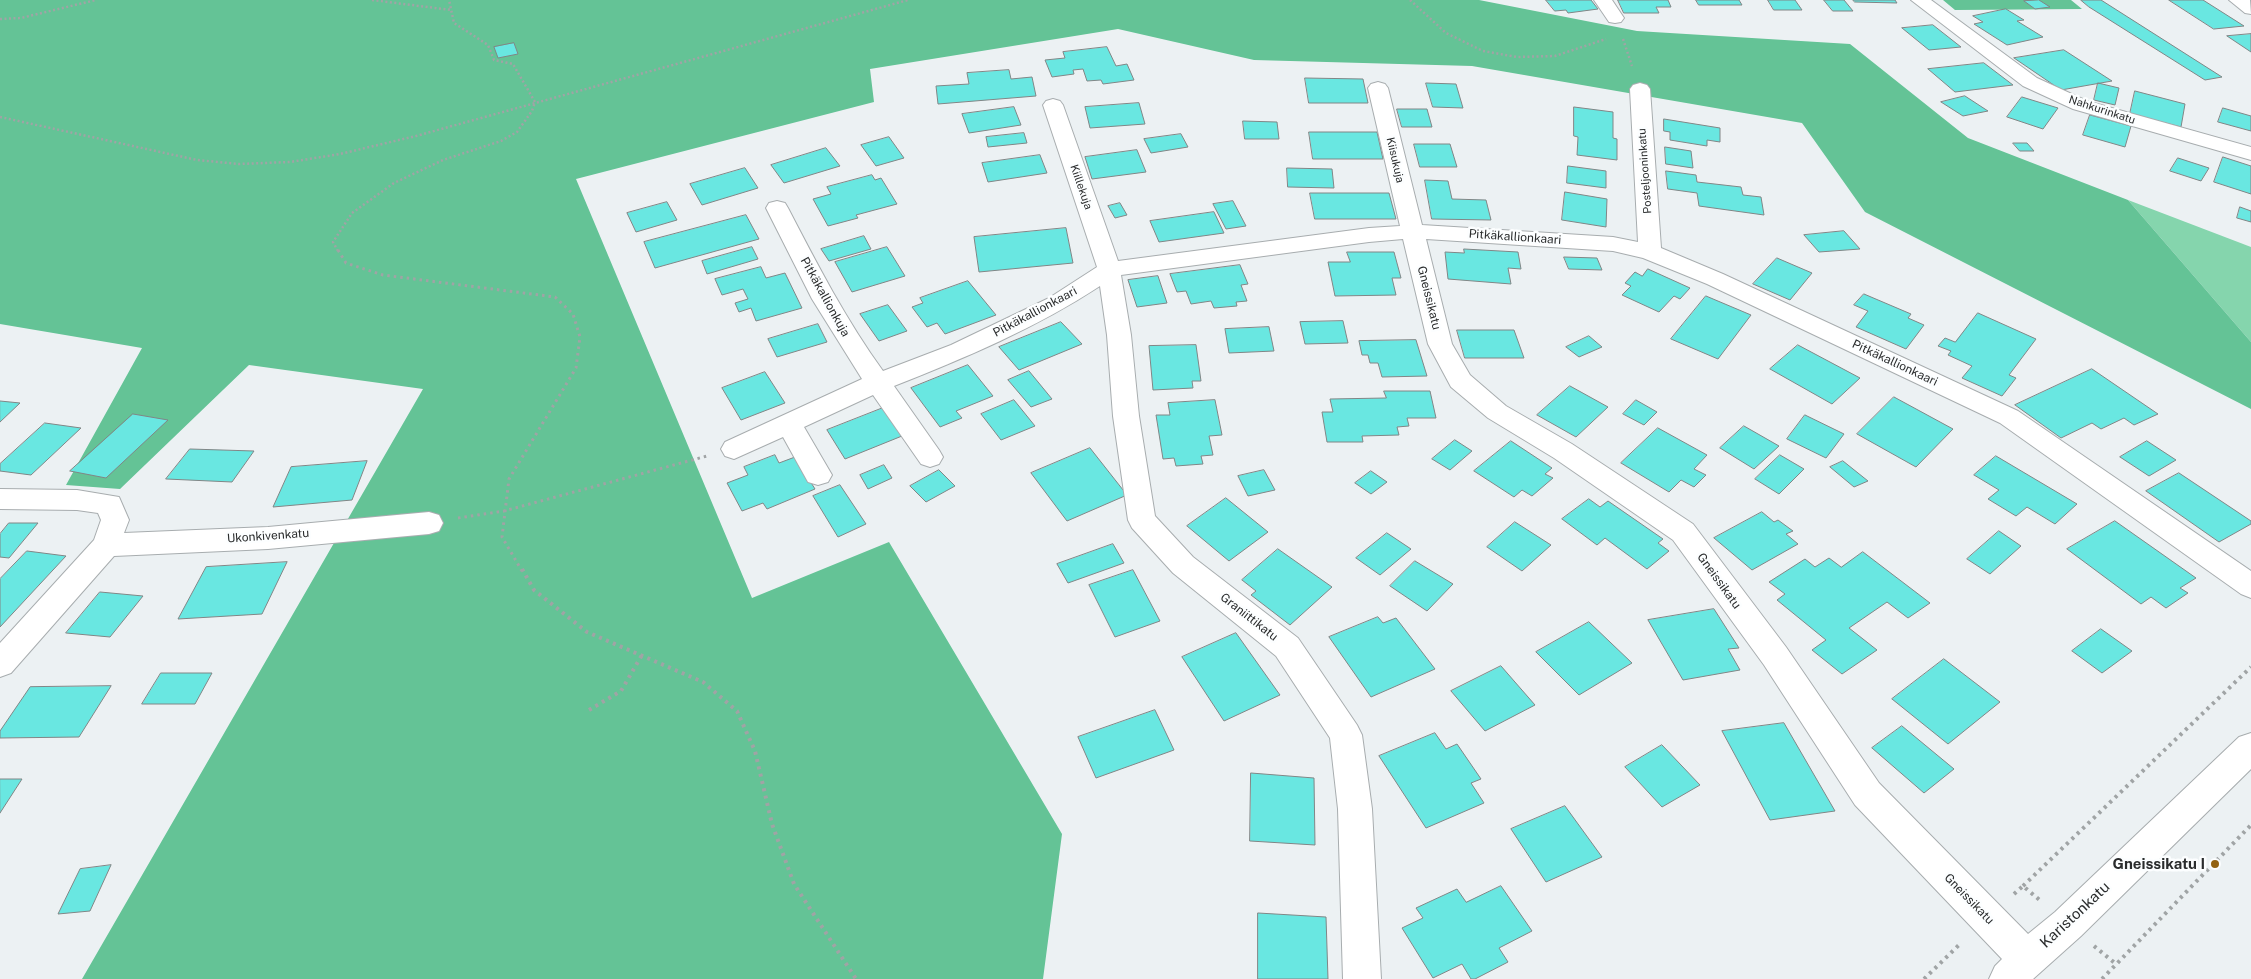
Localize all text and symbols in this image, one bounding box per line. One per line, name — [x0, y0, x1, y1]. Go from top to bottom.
street label: Nahkurinkatu — [2067, 93, 2137, 127]
street label: Posteljooninkatu — [1635, 128, 1655, 214]
street label: Kiisukuja — [1383, 136, 1407, 184]
street label: Kiillekuja — [1067, 163, 1095, 211]
street label: Pitkäkallionkaari — [1468, 227, 1562, 247]
street label: Pitkäkallionkuja — [797, 255, 853, 339]
street label: Gneissikatu — [1414, 265, 1444, 331]
street label: Pitkäkallionkaari — [991, 284, 1079, 340]
street label: Pitkäkallionkaari — [1850, 337, 1940, 389]
street label: Ukonkivenkatu — [226, 526, 310, 546]
street label: Gneissikatu — [1694, 550, 1744, 612]
street label: Graniittikatu — [1217, 590, 1281, 644]
place label: Gneissikatu I — [2112, 855, 2205, 873]
marker: Gneissikatu I — [2209, 858, 2221, 870]
street label: Gneissikatu — [1941, 871, 1997, 927]
street label: Karistonkatu — [2036, 878, 2114, 952]

